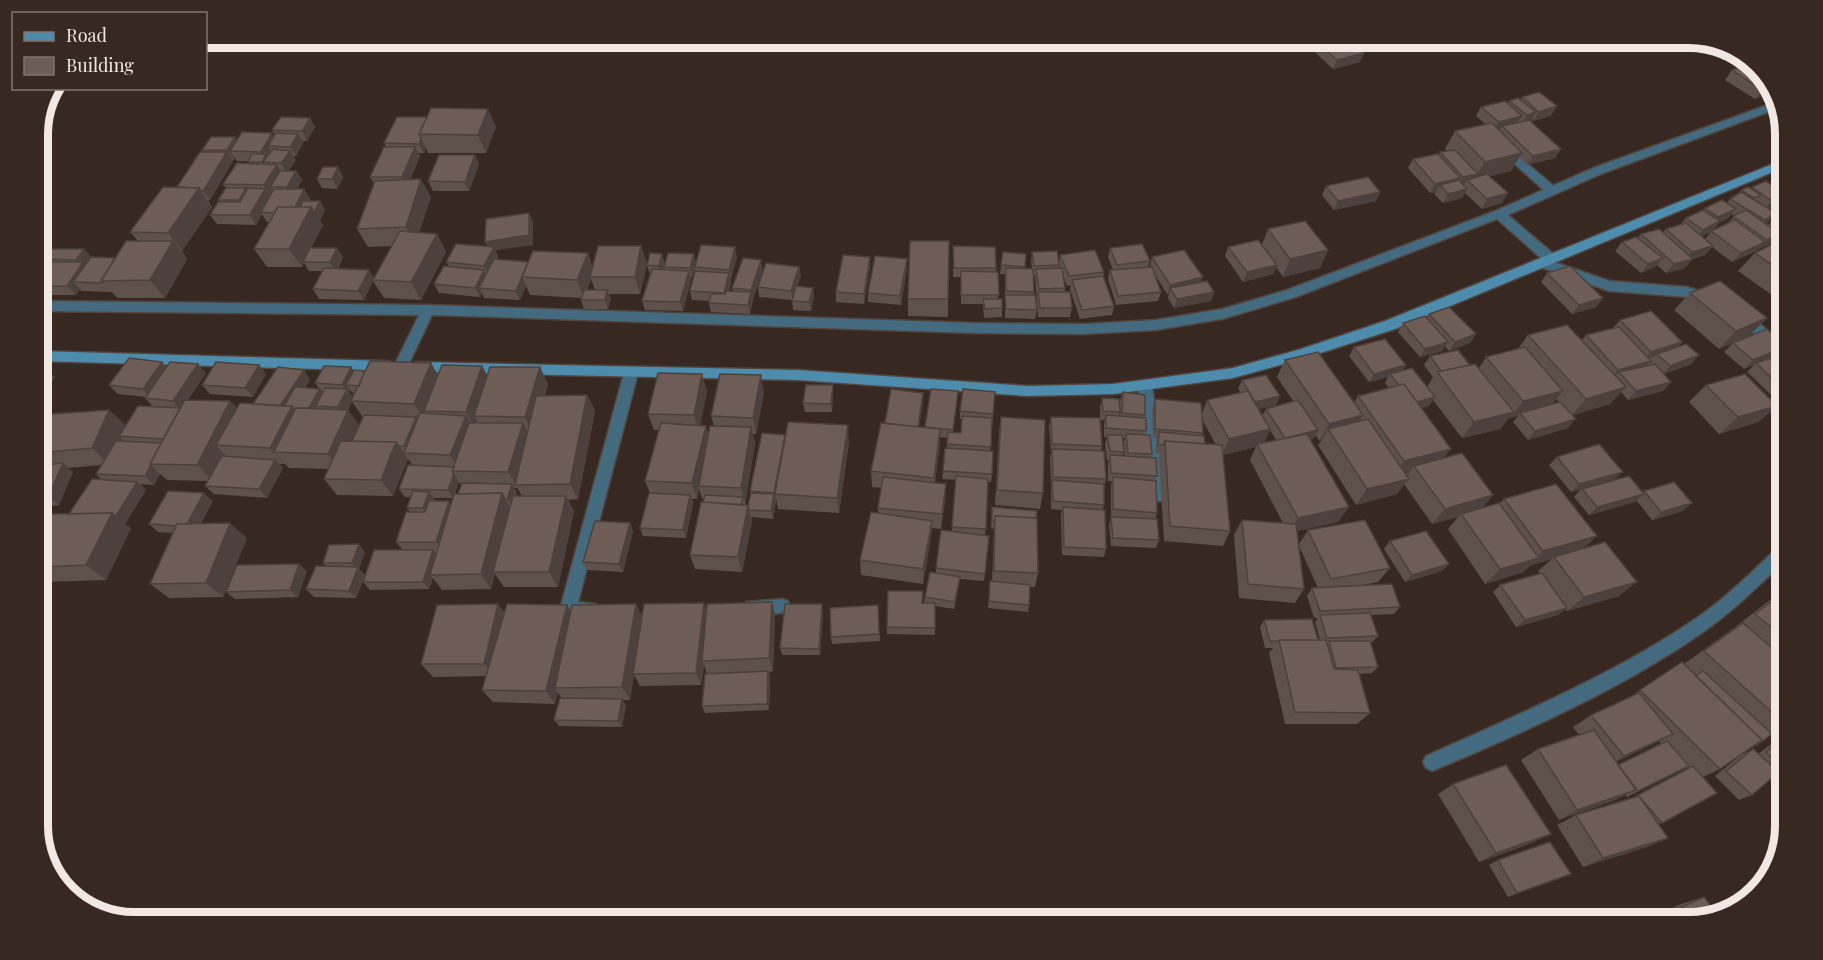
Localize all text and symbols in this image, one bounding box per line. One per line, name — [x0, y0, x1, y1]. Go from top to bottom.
legend — [12, 12, 207, 90]
text: Road — [66, 23, 107, 47]
text: Building — [66, 53, 134, 77]

